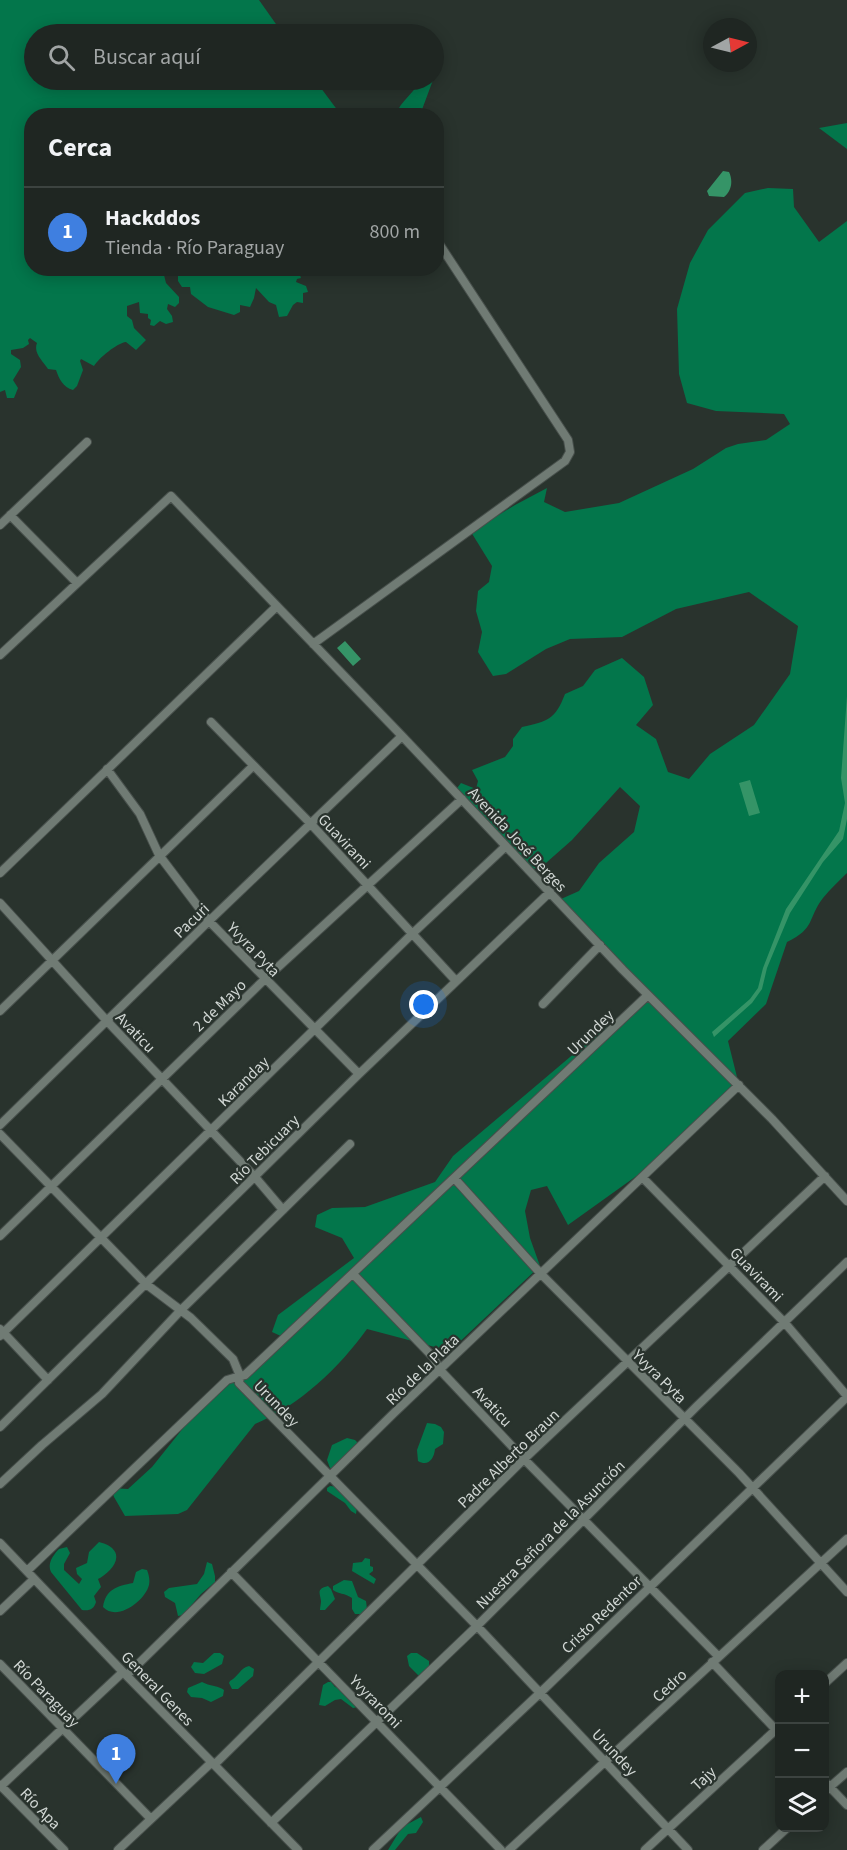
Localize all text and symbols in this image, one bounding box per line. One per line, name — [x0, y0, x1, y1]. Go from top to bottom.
north arrow — [703, 18, 757, 72]
search box — [24, 24, 444, 90]
icon: search — [45, 41, 78, 74]
text: Buscar aquí — [93, 41, 201, 73]
text: Cerca — [48, 129, 112, 166]
text: Hackddos — [105, 202, 200, 234]
text: 1 — [62, 218, 73, 246]
text: 800 m — [370, 218, 420, 246]
text: Tienda · Río Paraguay — [105, 234, 284, 262]
street label: Avenida José Berges — [463, 782, 572, 897]
street label: Guavirami — [313, 809, 376, 874]
street label: Pacuri — [169, 898, 214, 943]
street label: Yvyra Pyta — [221, 917, 285, 982]
street label: 2 de Mayo — [188, 975, 251, 1037]
your location — [409, 990, 438, 1019]
street label: Urundey — [562, 1004, 619, 1061]
street label: Avaticu — [110, 1007, 160, 1058]
street label: Karanday — [213, 1051, 275, 1112]
street label: Río Tebicuary — [225, 1110, 305, 1190]
street label: Guavirami — [725, 1242, 788, 1307]
street label: Río de la Plata — [381, 1329, 464, 1410]
street label: Yvyra Pyta — [627, 1344, 691, 1409]
street label: Urundey — [248, 1375, 305, 1432]
street label: Avaticu — [468, 1381, 517, 1432]
street label: Padre Alberto Braun — [453, 1404, 565, 1513]
street label: Nuestra Señora de la Asunción — [471, 1455, 630, 1614]
street label: Cristo Redentor — [557, 1570, 647, 1659]
street label: General Genes — [116, 1646, 199, 1731]
street label: Río Paraguay — [8, 1655, 85, 1733]
street label: Cedro — [648, 1664, 692, 1707]
street label: Yvyraromi — [343, 1669, 406, 1733]
map controls — [775, 1670, 829, 1832]
button: + — [775, 1670, 829, 1724]
street label: Urundey — [587, 1724, 642, 1782]
button: − — [775, 1724, 829, 1778]
pin: 1 — [96, 1734, 136, 1784]
street label: Tajy — [686, 1761, 721, 1796]
button: layers — [775, 1778, 829, 1832]
street label: Río Apa — [15, 1783, 66, 1834]

